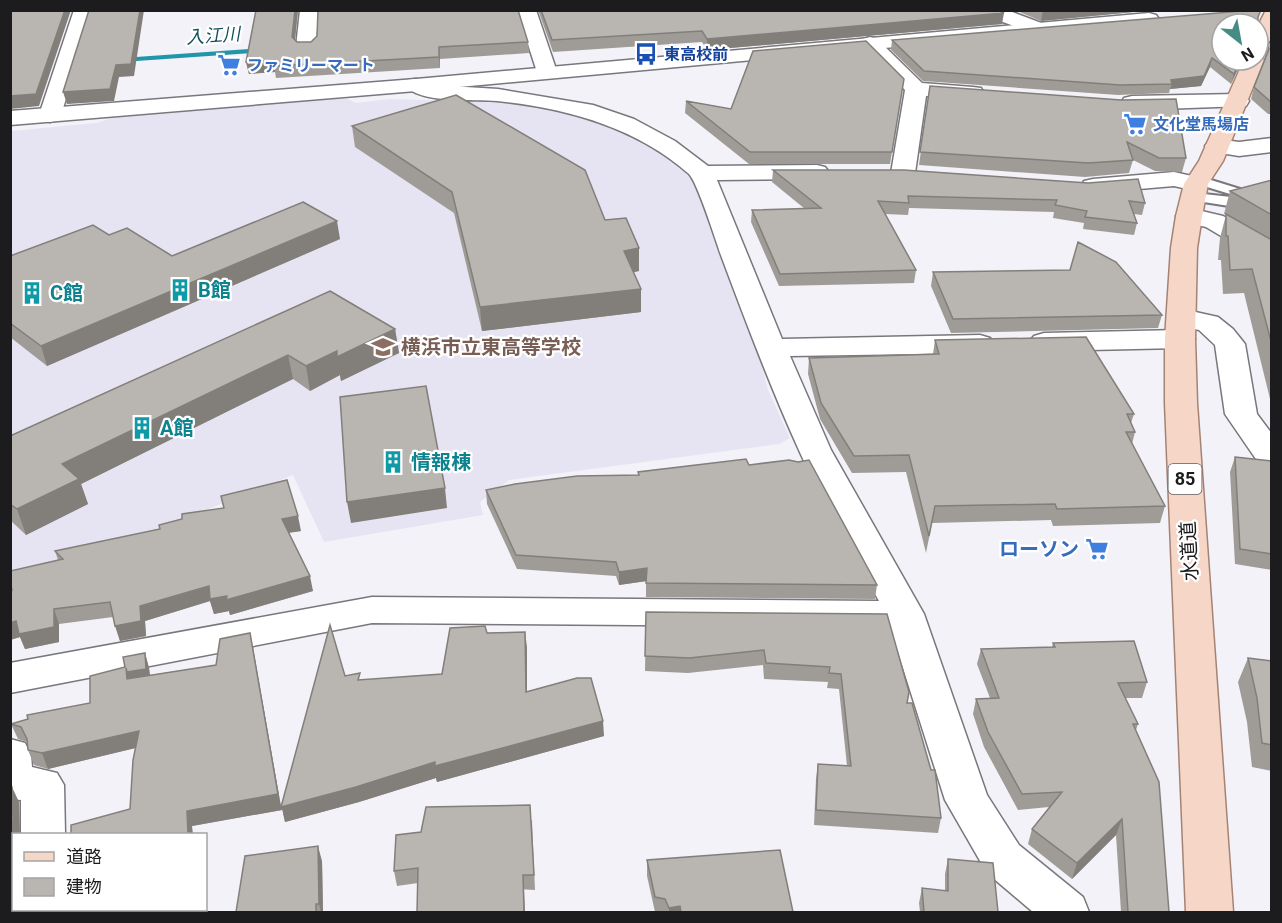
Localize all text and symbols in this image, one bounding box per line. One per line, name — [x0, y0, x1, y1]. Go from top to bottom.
north arrow — [1210, 12, 1270, 72]
water label: 入江川 — [185, 23, 243, 48]
bus stop icon: 東高校前 — [633, 41, 659, 67]
text: N — [1238, 43, 1257, 65]
place label: 東高校前 — [664, 45, 728, 64]
supermarket icon: ファミリーマート — [216, 52, 242, 78]
place label: ファミリーマート — [247, 56, 375, 75]
supermarket icon: 文化堂馬場店 — [1122, 111, 1148, 137]
place label: 文化堂馬場店 — [1153, 115, 1249, 134]
building icon: B館 — [167, 277, 193, 303]
place label: B館 — [198, 278, 231, 302]
building icon: C館 — [19, 280, 45, 306]
place label: C館 — [50, 281, 83, 305]
school or university icon: 横浜市立東高等学校 — [370, 334, 396, 360]
place label: 横浜市立東高等学校 — [401, 335, 581, 359]
building icon: A館 — [129, 415, 155, 441]
place label: A館 — [160, 416, 193, 440]
building icon: 情報棟 — [380, 449, 406, 475]
place label: 情報棟 — [411, 450, 471, 474]
road number: 85 — [1168, 464, 1202, 494]
street label: 水道道 — [1175, 520, 1203, 582]
supermarket icon: ローソン — [1084, 536, 1110, 562]
place label: ローソン — [999, 537, 1079, 561]
legend — [12, 833, 207, 911]
text: 道路 — [66, 846, 102, 867]
text: 建物 — [66, 876, 102, 897]

